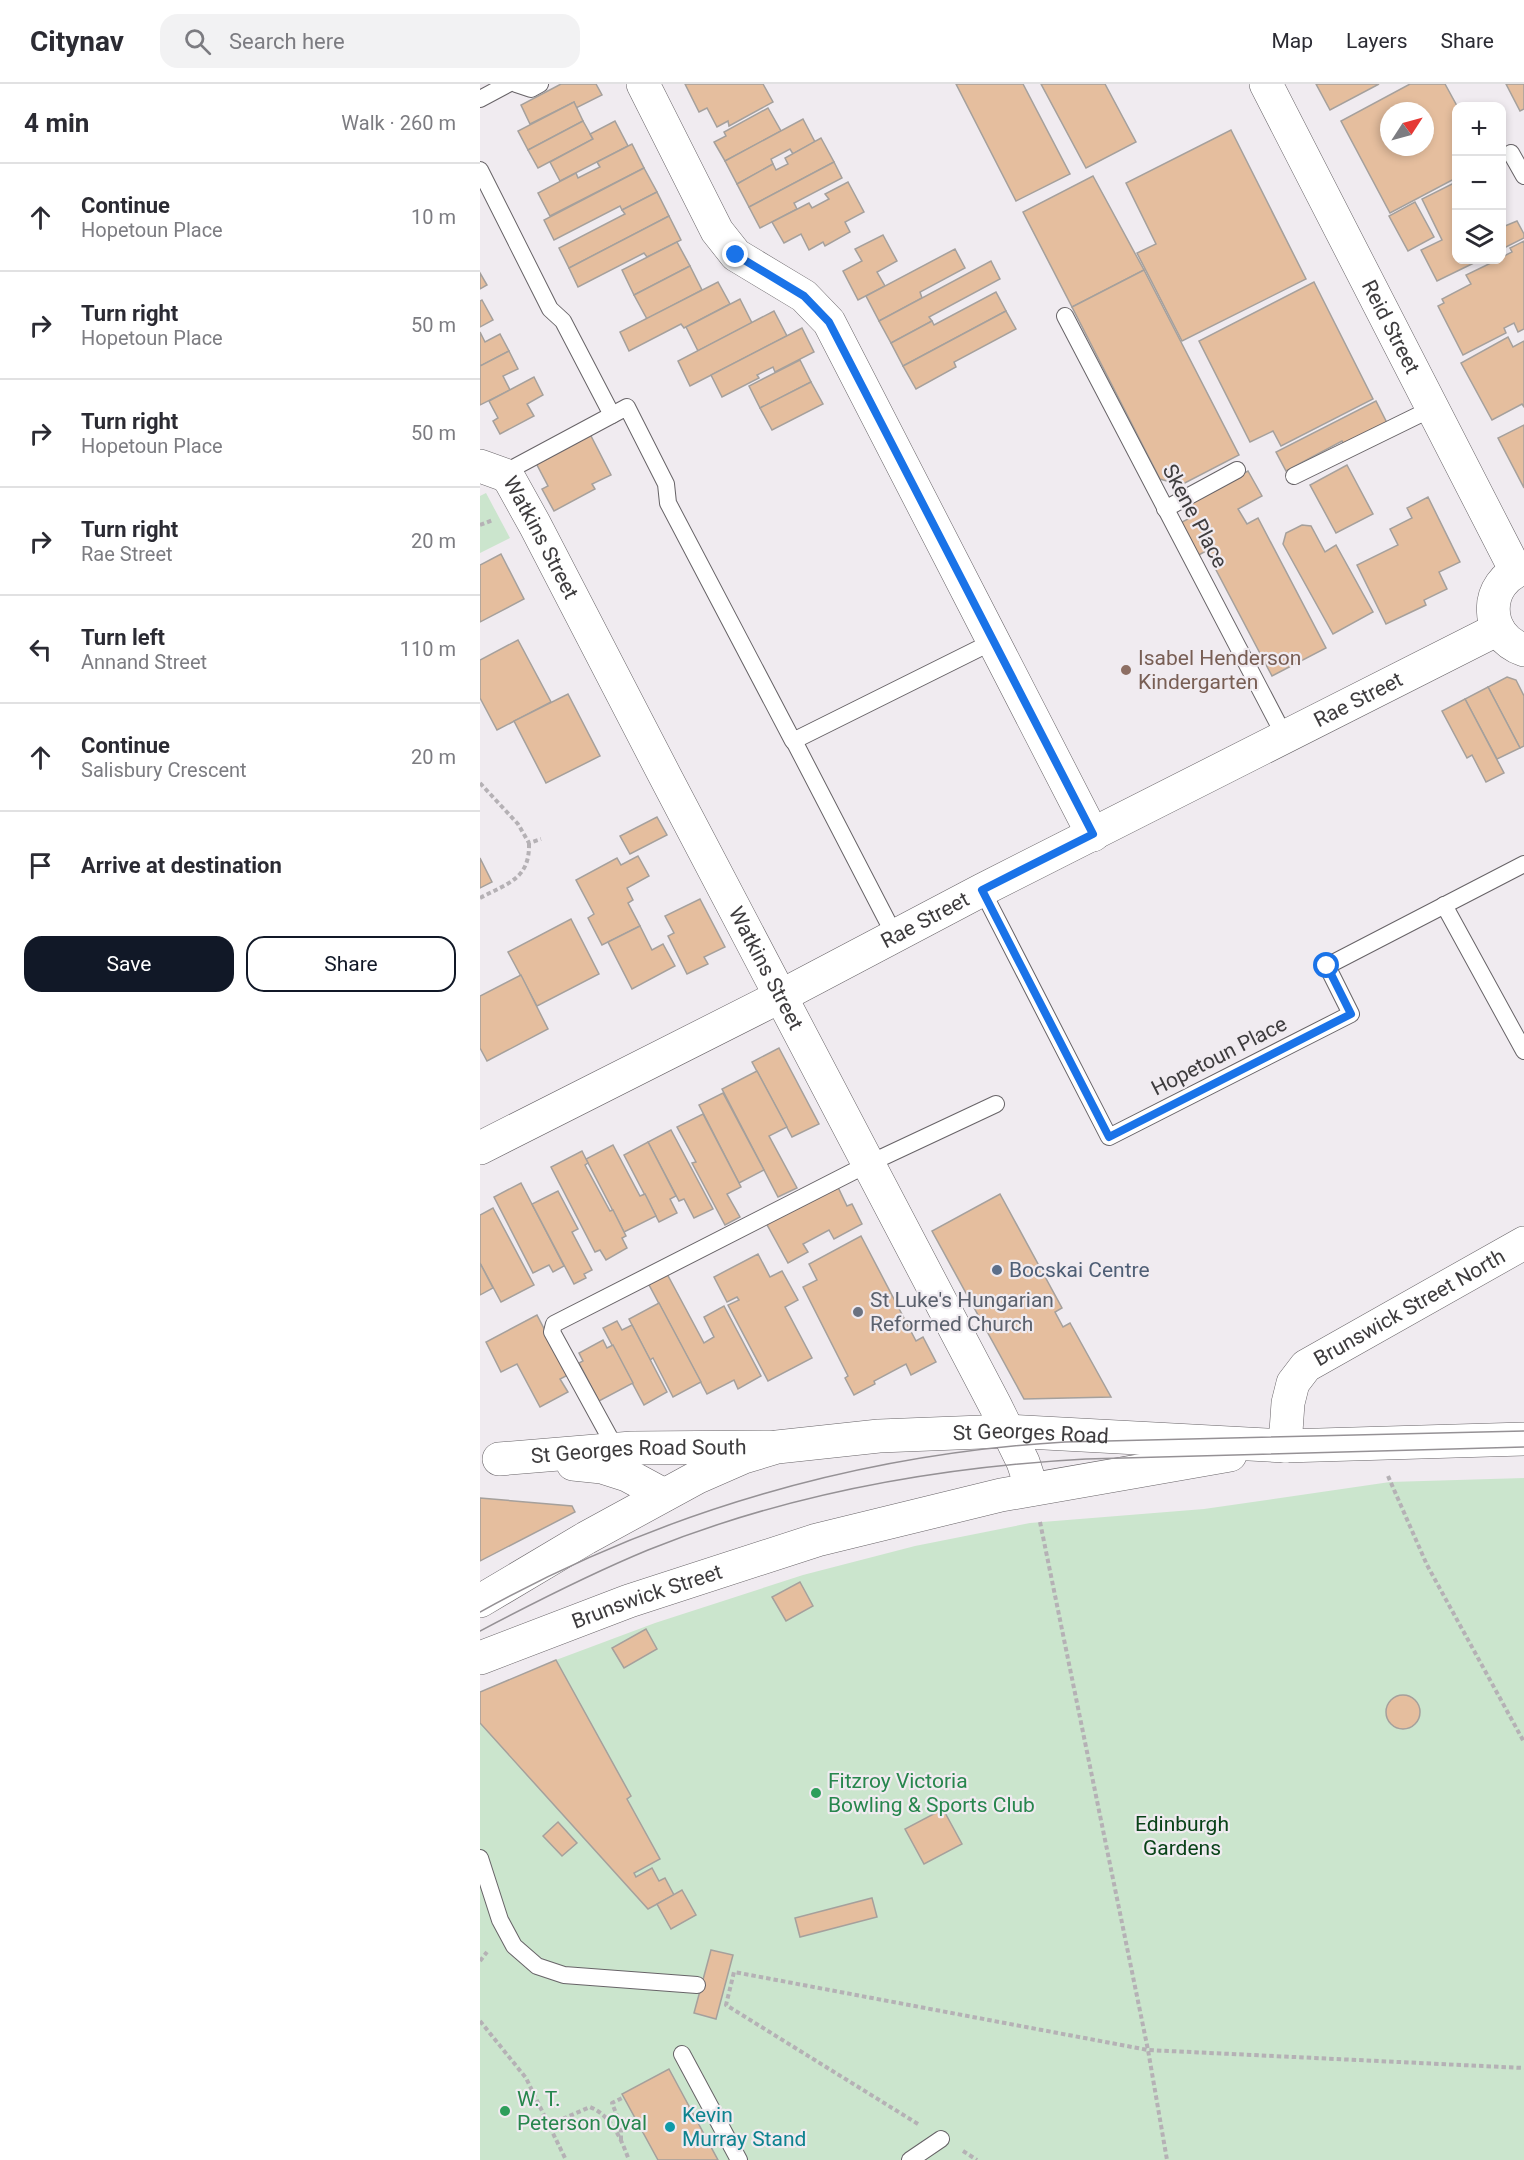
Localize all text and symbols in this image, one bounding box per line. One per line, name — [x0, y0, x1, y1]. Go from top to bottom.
search box — [160, 14, 580, 68]
text: Citynav — [30, 25, 124, 58]
icon: search — [181, 25, 214, 58]
text: Search here — [229, 29, 345, 54]
text: Map — [1271, 29, 1313, 53]
text: Layers — [1346, 29, 1407, 53]
text: Share — [1440, 29, 1494, 53]
north arrow — [1380, 102, 1434, 156]
map controls — [1452, 102, 1506, 264]
button: + — [1452, 102, 1506, 156]
text: 4 min — [24, 108, 89, 138]
text: Walk · 260 m — [341, 111, 456, 135]
button: − — [1452, 156, 1506, 210]
text: Continue — [81, 193, 170, 218]
icon: ahead — [24, 201, 57, 234]
text: 10 m — [411, 205, 456, 229]
button: layers — [1452, 210, 1506, 264]
text: Hopetoun Place — [81, 218, 223, 242]
route end — [722, 241, 748, 267]
street label: Reid Street — [1357, 276, 1425, 378]
text: Turn right — [81, 301, 178, 326]
icon: right — [24, 309, 57, 342]
text: 50 m — [411, 313, 456, 337]
text: Hopetoun Place — [81, 326, 223, 350]
text: Turn right — [81, 409, 178, 434]
icon: right — [24, 417, 57, 450]
text: 50 m — [411, 421, 456, 445]
text: Hopetoun Place — [81, 434, 223, 458]
street label: Skene Place — [1158, 460, 1232, 572]
street label: Watkins Street — [498, 472, 583, 603]
text: Turn right — [81, 517, 178, 542]
icon: right — [24, 525, 57, 558]
text: 20 m — [411, 529, 456, 553]
text: Rae Street — [81, 542, 173, 566]
text: Turn left — [81, 625, 165, 650]
icon: left — [24, 633, 57, 666]
text: 110 m — [400, 637, 456, 661]
place label: Isabel Henderson Kindergarten — [1138, 646, 1301, 694]
text: Annand Street — [81, 650, 207, 674]
marker: Isabel Henderson Kindergarten — [1119, 663, 1133, 677]
street label: Rae Street — [1310, 667, 1407, 732]
text: Continue — [81, 733, 170, 758]
icon: ahead — [24, 741, 57, 774]
text: 20 m — [411, 745, 456, 769]
text: Salisbury Crescent — [81, 758, 247, 782]
icon: arrive — [24, 849, 57, 882]
text: Arrive at destination — [81, 853, 282, 878]
street label: Rae Street — [877, 887, 973, 953]
street label: Watkins Street — [724, 903, 808, 1034]
button: Save — [24, 936, 234, 992]
button: Share — [246, 936, 456, 992]
route start — [1313, 952, 1339, 978]
street label: Hopetoun Place — [1147, 1012, 1291, 1100]
street label: Brunswick Street North — [1310, 1244, 1509, 1371]
place label: Bocskai Centre — [1009, 1258, 1150, 1282]
marker: Bocskai Centre — [990, 1263, 1004, 1277]
place label: St Luke's Hungarian Reformed Church — [870, 1288, 1054, 1336]
marker: St Luke's Hungarian Reformed Church — [851, 1305, 865, 1319]
street label: St Georges Road — [952, 1419, 1109, 1448]
street label: St Georges Road South — [530, 1435, 747, 1468]
street label: Brunswick Street — [568, 1560, 725, 1634]
place label: Fitzroy Victoria Bowling & Sports Club — [828, 1769, 1035, 1817]
marker: Fitzroy Victoria Bowling & Sports Club — [809, 1786, 823, 1800]
park label: Edinburgh Gardens — [1135, 1812, 1229, 1860]
place label: W. T. Peterson Oval — [517, 2087, 647, 2135]
place label: Kevin Murray Stand — [682, 2103, 806, 2151]
marker: W. T. Peterson Oval — [498, 2104, 512, 2118]
marker: Kevin Murray Stand — [663, 2120, 677, 2134]

